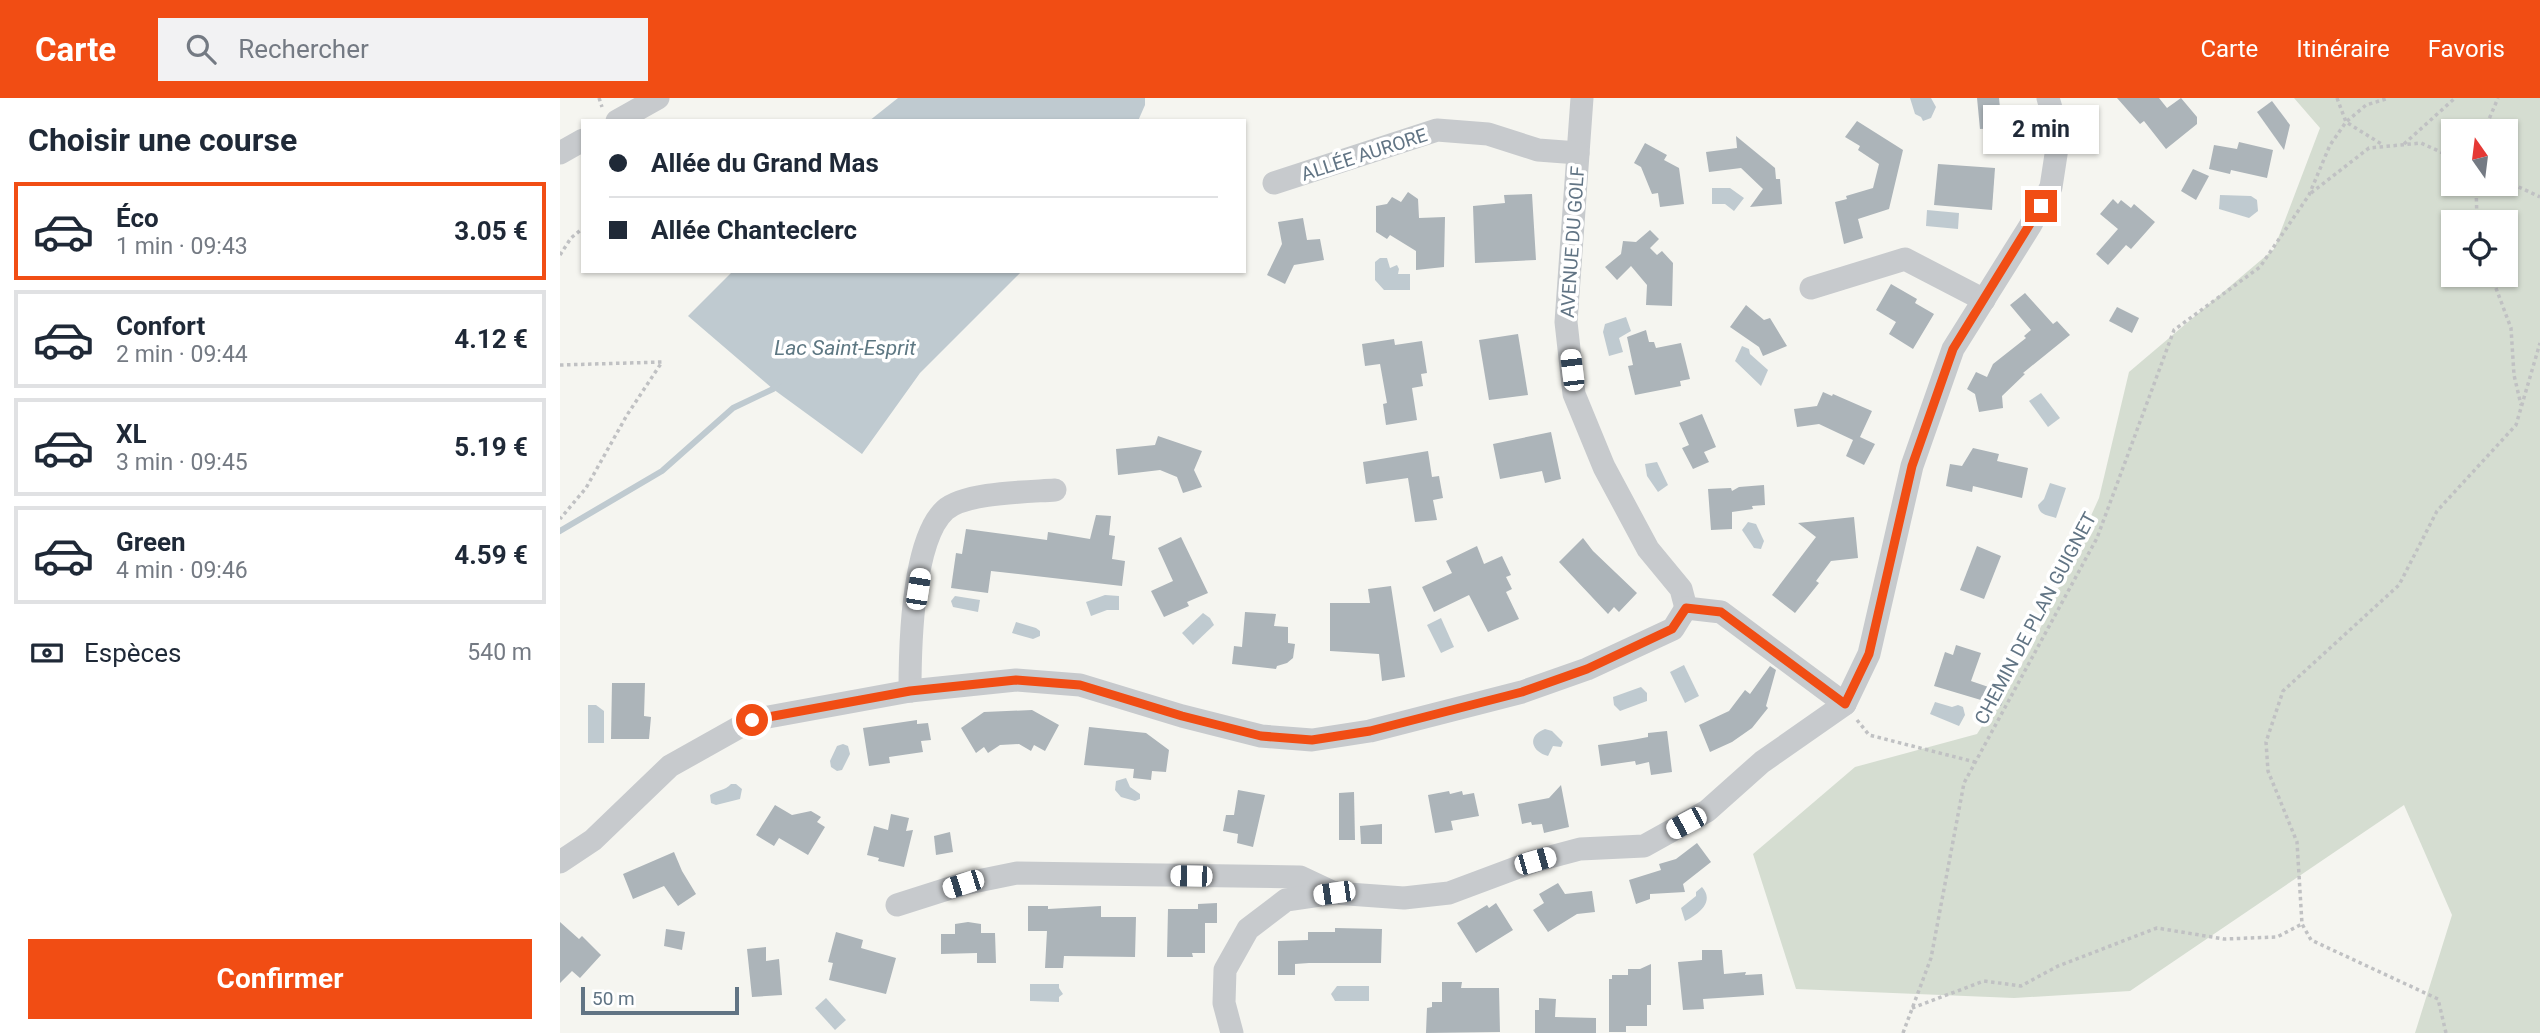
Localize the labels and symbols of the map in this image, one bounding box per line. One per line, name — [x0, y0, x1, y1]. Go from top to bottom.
callout: 2 min — [1983, 105, 2099, 154]
north arrow — [2441, 119, 2518, 196]
street label: ALLÉE AURORE — [1298, 123, 1430, 186]
street label: AVENUE DU GOLF — [1556, 165, 1589, 319]
route end — [2025, 190, 2057, 222]
water label: Lac Saint-Esprit — [774, 336, 916, 360]
car — [1560, 348, 1585, 392]
street label: CHEMIN DE PLAN GUIGNET — [1970, 508, 2101, 728]
car — [905, 567, 932, 611]
route start — [736, 704, 768, 736]
car — [1663, 804, 1710, 842]
car — [1512, 845, 1559, 877]
car — [1170, 865, 1213, 887]
car — [940, 868, 987, 900]
car — [1312, 880, 1357, 906]
scale bar — [581, 984, 738, 1016]

